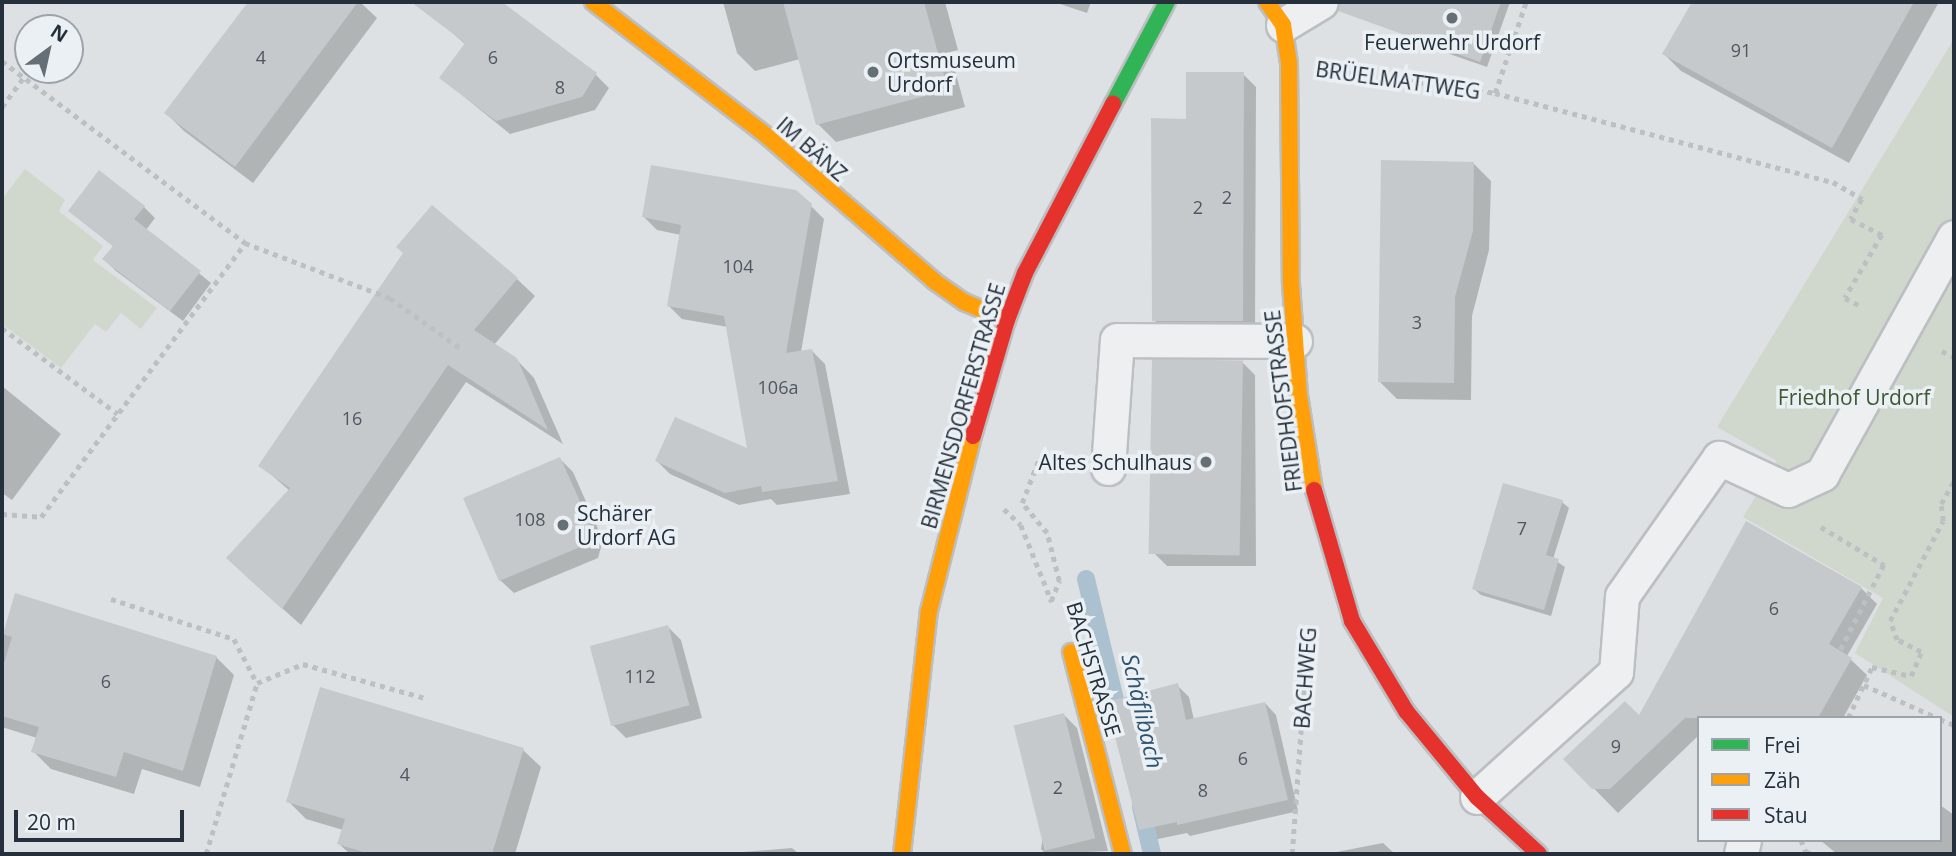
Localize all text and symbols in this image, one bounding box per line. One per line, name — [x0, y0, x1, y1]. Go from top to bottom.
marker: Feuerwehr Urdorf — [1444, 10, 1460, 26]
north arrow — [14, 14, 84, 84]
text: N — [46, 18, 73, 48]
place label: Feuerwehr Urdorf — [1364, 29, 1540, 55]
house number: 91 — [1731, 39, 1751, 61]
house number: 4 — [256, 46, 266, 68]
house number: 6 — [488, 46, 498, 68]
place label: Ortsmuseum Urdorf — [887, 47, 1016, 97]
street label: BRÜELMATTWEG — [1314, 56, 1482, 104]
marker: Ortsmuseum Urdorf — [865, 64, 881, 80]
house number: 8 — [555, 76, 565, 98]
street label: IM BÄNZ — [772, 112, 852, 186]
house number: 2 — [1222, 186, 1232, 208]
house number: 2 — [1193, 196, 1203, 218]
house number: 104 — [723, 255, 753, 277]
street label: BIRMENSDORFERSTRASSE — [916, 280, 1010, 532]
street label: FRIEDHOFSTRASSE — [1259, 309, 1307, 493]
house number: 3 — [1412, 311, 1422, 333]
house number: 106a — [758, 376, 798, 398]
park label: Friedhof Urdorf — [1778, 384, 1930, 410]
house number: 16 — [342, 407, 362, 429]
place label: Altes Schulhaus — [1039, 449, 1192, 475]
marker: Altes Schulhaus — [1198, 454, 1214, 470]
place label: Schärer Urdorf AG — [577, 500, 676, 550]
house number: 108 — [515, 508, 545, 530]
marker: Schärer Urdorf AG — [555, 517, 571, 533]
house number: 7 — [1517, 517, 1527, 539]
house number: 6 — [1769, 597, 1779, 619]
street label: BACHSTRASSE — [1062, 599, 1126, 739]
street label: BACHWEG — [1289, 626, 1321, 730]
water label: Schäflibach — [1116, 651, 1170, 771]
house number: 112 — [625, 665, 655, 687]
house number: 6 — [101, 670, 111, 692]
legend — [1697, 716, 1942, 842]
text: Frei — [1764, 731, 1801, 759]
house number: 9 — [1611, 735, 1621, 757]
house number: 6 — [1238, 747, 1248, 769]
house number: 4 — [400, 763, 410, 785]
text: Zäh — [1764, 766, 1801, 794]
house number: 2 — [1053, 776, 1063, 798]
house number: 8 — [1198, 779, 1208, 801]
scale bar — [18, 796, 187, 840]
text: Stau — [1764, 801, 1808, 829]
text: 20 m — [27, 808, 76, 836]

